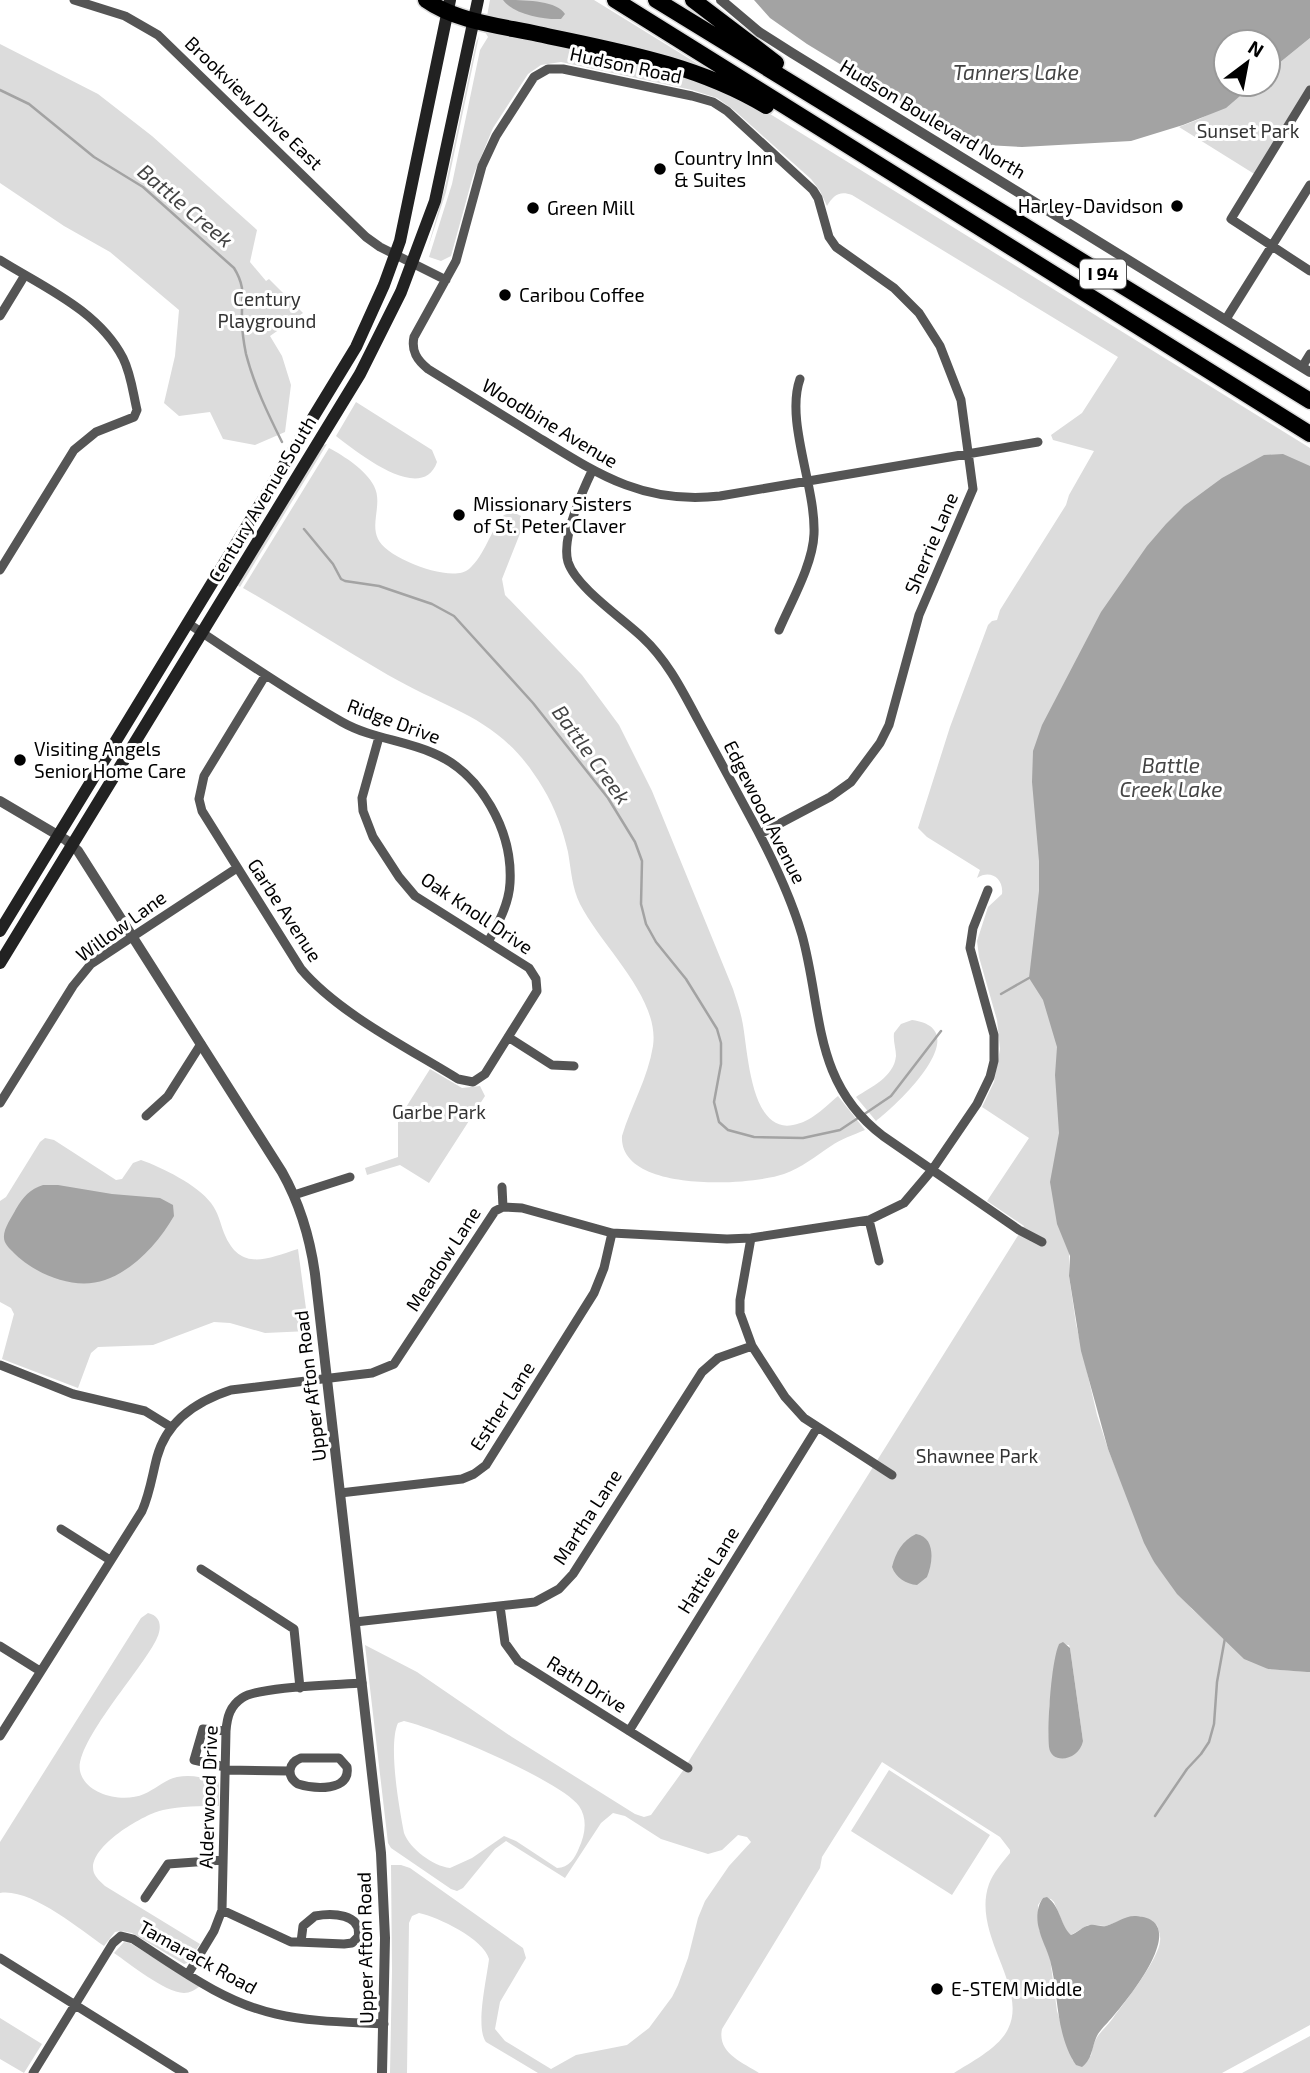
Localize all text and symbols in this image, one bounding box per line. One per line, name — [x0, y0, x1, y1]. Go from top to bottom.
north arrow — [1212, 28, 1282, 98]
street label: Brookview Drive East — [181, 31, 328, 174]
text: N — [1244, 35, 1268, 62]
street label: Hudson Road — [568, 41, 684, 88]
street label: Hudson Boulevard North — [836, 54, 1030, 183]
water label: Tanners Lake — [953, 59, 1079, 84]
park label: Sunset Park — [1197, 119, 1300, 142]
place label: Country Inn & Suites — [674, 146, 773, 191]
water label: Battle Creek — [133, 158, 239, 252]
marker: Country Inn & Suites — [652, 161, 668, 177]
place label: Harley-Davidson — [1018, 194, 1163, 217]
place label: Green Mill — [547, 196, 635, 219]
marker: Harley-Davidson — [1169, 198, 1185, 214]
marker: Green Mill — [525, 200, 541, 216]
road number: I 94 — [1080, 260, 1126, 288]
place label: Caribou Coffee — [519, 283, 645, 306]
park label: Century Playground — [218, 287, 316, 332]
marker: Caribou Coffee — [497, 287, 513, 303]
street label: Woodbine Avenue — [478, 373, 622, 472]
street label: Century Avenue South — [203, 412, 320, 586]
street label: Sherrie Lane — [899, 489, 962, 597]
place label: Missionary Sisters of St. Peter Claver — [473, 492, 632, 537]
marker: Missionary Sisters of St. Peter Claver — [451, 507, 467, 523]
street label: Ridge Drive — [344, 693, 444, 748]
water label: Battle Creek — [548, 700, 637, 809]
street label: Edgewood Avenue — [719, 736, 812, 887]
place label: Visiting Angels Senior Home Care — [34, 737, 186, 782]
marker: Visiting Angels Senior Home Care — [12, 752, 28, 768]
water label: Battle Creek Lake — [1119, 752, 1223, 801]
street label: Garbe Avenue — [244, 854, 327, 966]
street label: Oak Knoll Drive — [417, 867, 538, 958]
street label: Willow Lane — [71, 885, 170, 966]
park label: Garbe Park — [392, 1100, 486, 1123]
street label: Meadow Lane — [400, 1202, 485, 1315]
street label: Upper Afton Road — [289, 1309, 330, 1463]
street label: Esther Lane — [464, 1357, 539, 1455]
park label: Shawnee Park — [916, 1444, 1038, 1467]
street label: Martha Lane — [547, 1465, 626, 1569]
street label: Hattie Lane — [672, 1522, 743, 1617]
street label: Rath Drive — [543, 1650, 631, 1717]
street label: Alderwood Drive — [194, 1725, 221, 1869]
street label: Upper Afton Road — [352, 1872, 377, 2024]
street label: Tamarack Road — [135, 1915, 261, 1999]
place label: E-STEM Middle — [951, 1977, 1082, 2000]
marker: E-STEM Middle — [929, 1981, 945, 1997]

